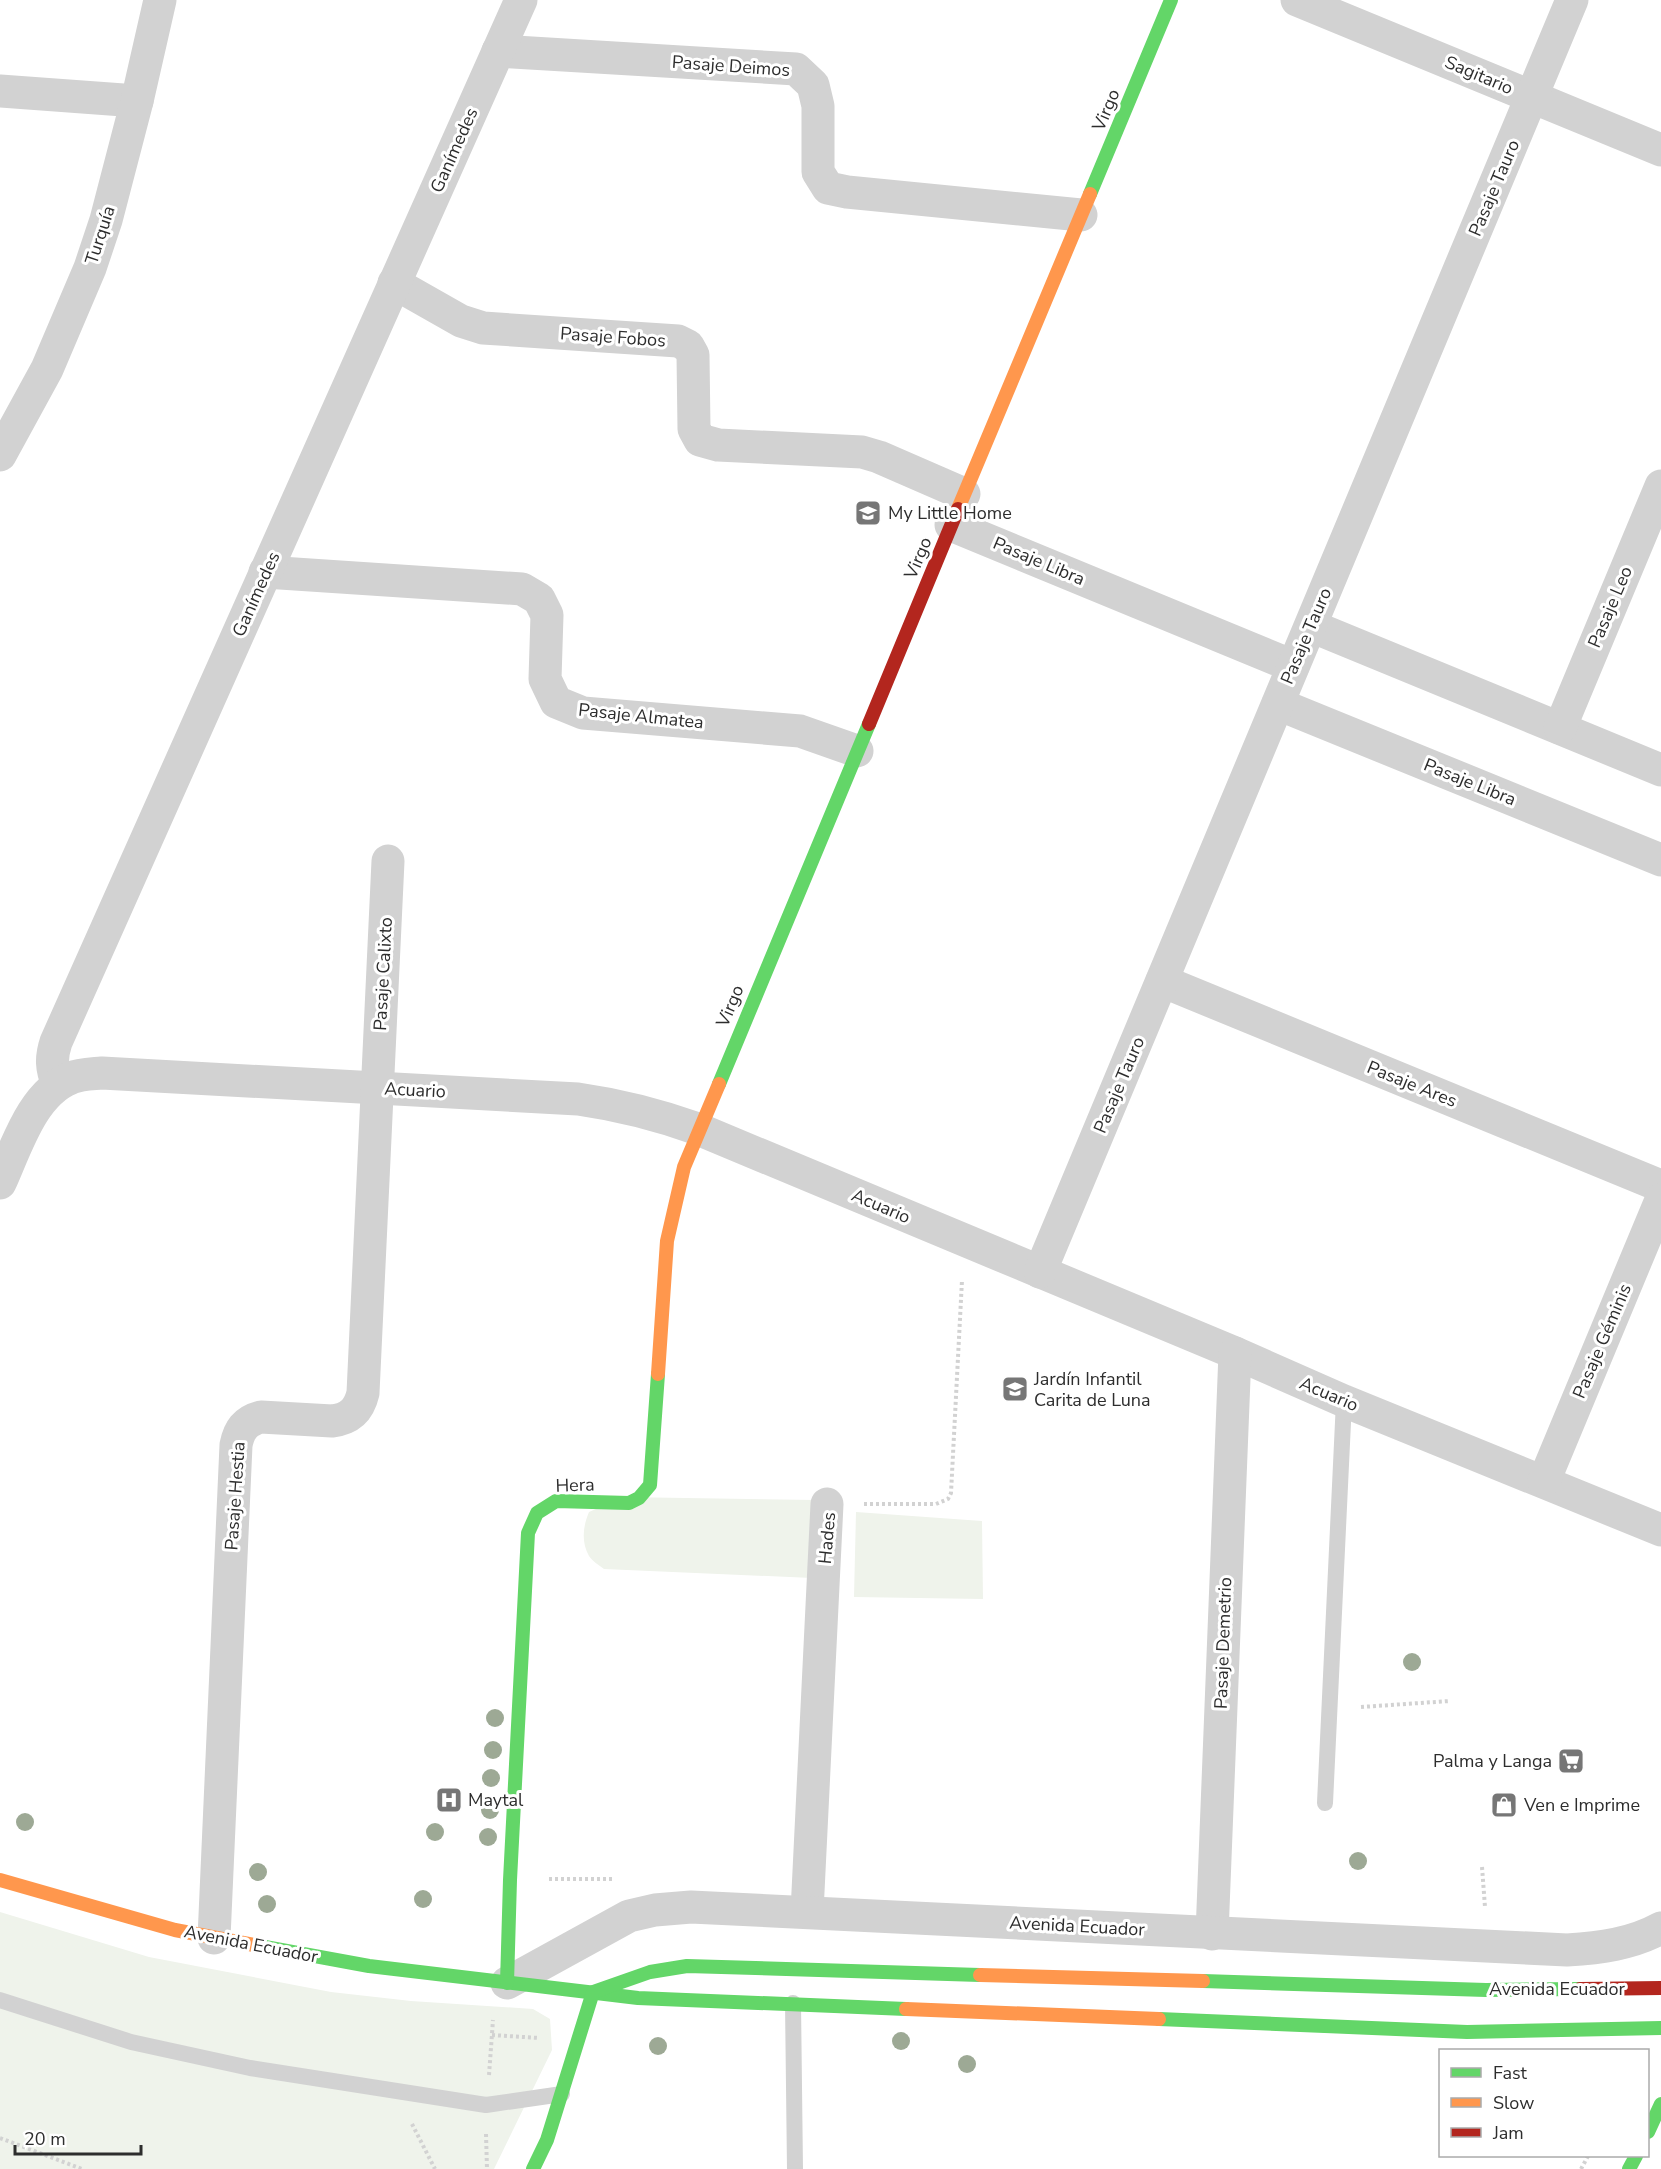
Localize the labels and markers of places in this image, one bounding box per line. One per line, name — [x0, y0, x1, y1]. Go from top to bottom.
school or university icon: My Little Home — [853, 498, 883, 528]
place label: My Little Home — [888, 501, 1012, 525]
place label: Jardín Infantil Carita de Luna — [1033, 1367, 1151, 1412]
school or university icon: Jardín Infantil Carita de Luna — [1000, 1374, 1030, 1404]
supermarket icon: Palma y Langa — [1556, 1746, 1586, 1776]
place label: Palma y Langa — [1433, 1749, 1552, 1773]
hospital icon: Maytal — [434, 1785, 464, 1815]
place label: Maytal — [468, 1788, 524, 1812]
shop icon: Ven e Imprime — [1489, 1790, 1519, 1820]
place label: Ven e Imprime — [1523, 1793, 1640, 1817]

